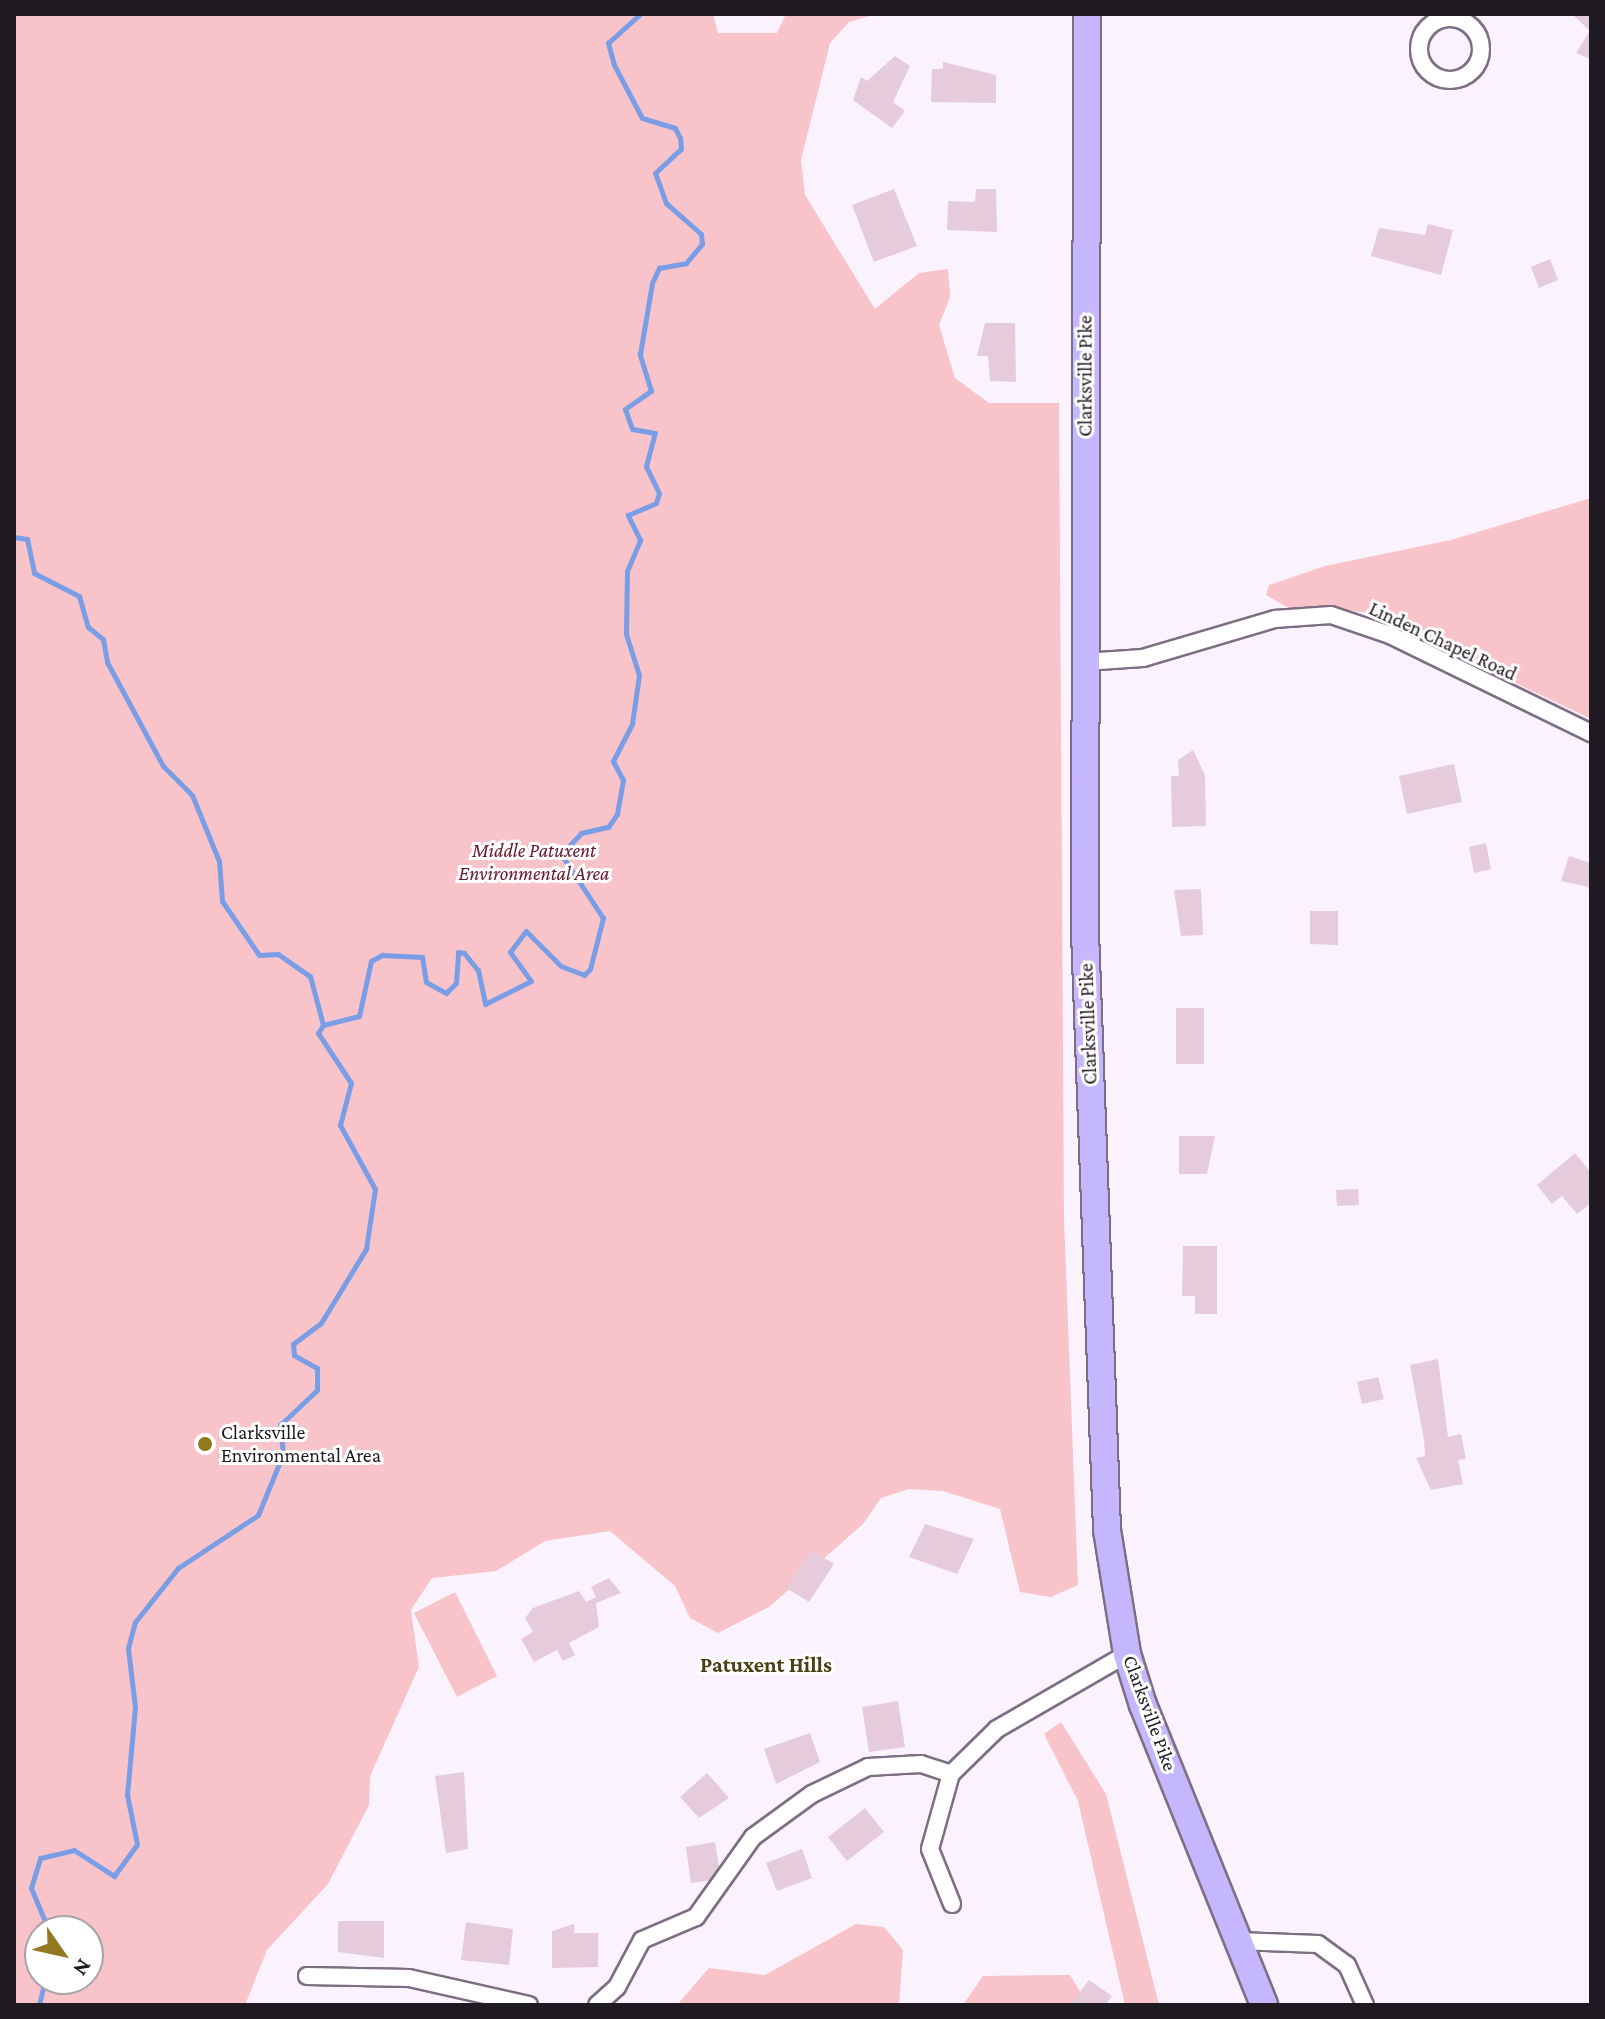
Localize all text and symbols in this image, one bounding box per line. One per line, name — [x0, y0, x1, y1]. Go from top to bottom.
street label: Clarksville Pike — [1073, 315, 1097, 437]
street label: Linden Chapel Road — [1365, 596, 1521, 686]
park label: Middle Patuxent Environmental Area — [458, 839, 610, 886]
street label: Clarksville Pike — [1074, 963, 1102, 1085]
place label: Clarksville Environmental Area — [221, 1420, 381, 1467]
marker: Clarksville Environmental Area — [196, 1435, 214, 1453]
district label: Patuxent Hills — [700, 1652, 832, 1678]
street label: Clarksville Pike — [1118, 1652, 1182, 1774]
north arrow — [24, 1915, 104, 1995]
text: N — [68, 1954, 97, 1981]

